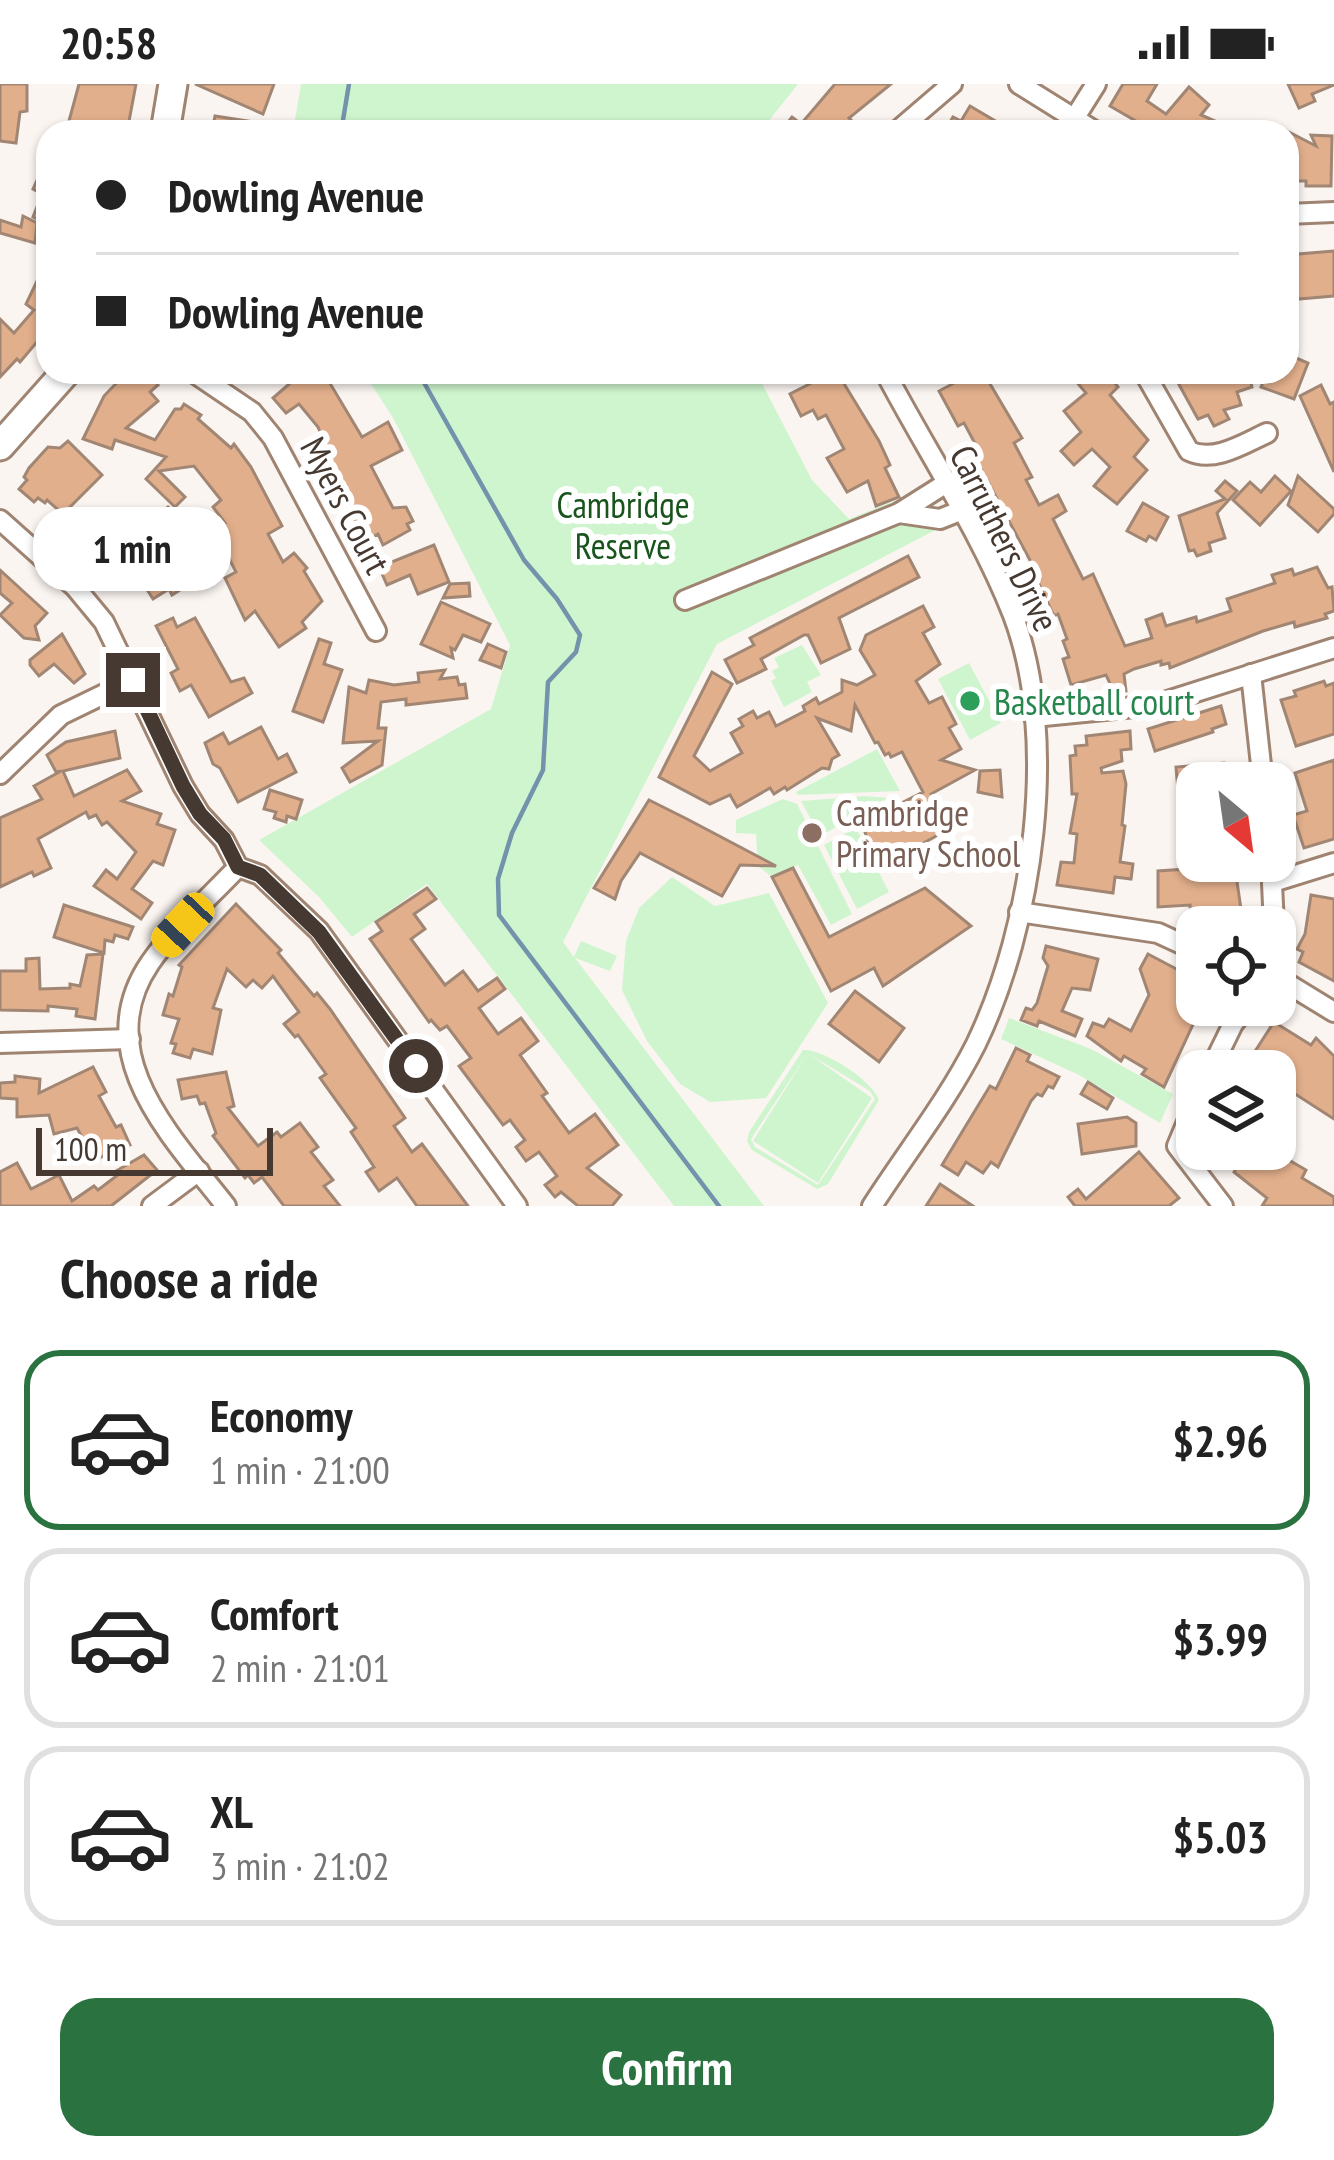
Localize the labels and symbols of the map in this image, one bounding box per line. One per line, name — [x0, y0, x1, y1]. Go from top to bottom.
street label: Myers Court — [290, 428, 402, 582]
street label: Carruthers Drive — [940, 437, 1070, 639]
park label: Cambridge Reserve — [556, 481, 690, 569]
callout: 1 min — [34, 506, 232, 590]
route end — [106, 653, 160, 707]
place label: Basketball court — [994, 678, 1194, 725]
marker: Basketball court — [957, 688, 983, 714]
north arrow — [1176, 762, 1296, 882]
place label: Cambridge Primary School — [836, 789, 1021, 877]
marker: Cambridge Primary School — [799, 820, 825, 846]
car — [145, 886, 221, 964]
route start — [389, 1039, 443, 1093]
scale bar — [36, 1122, 273, 1175]

